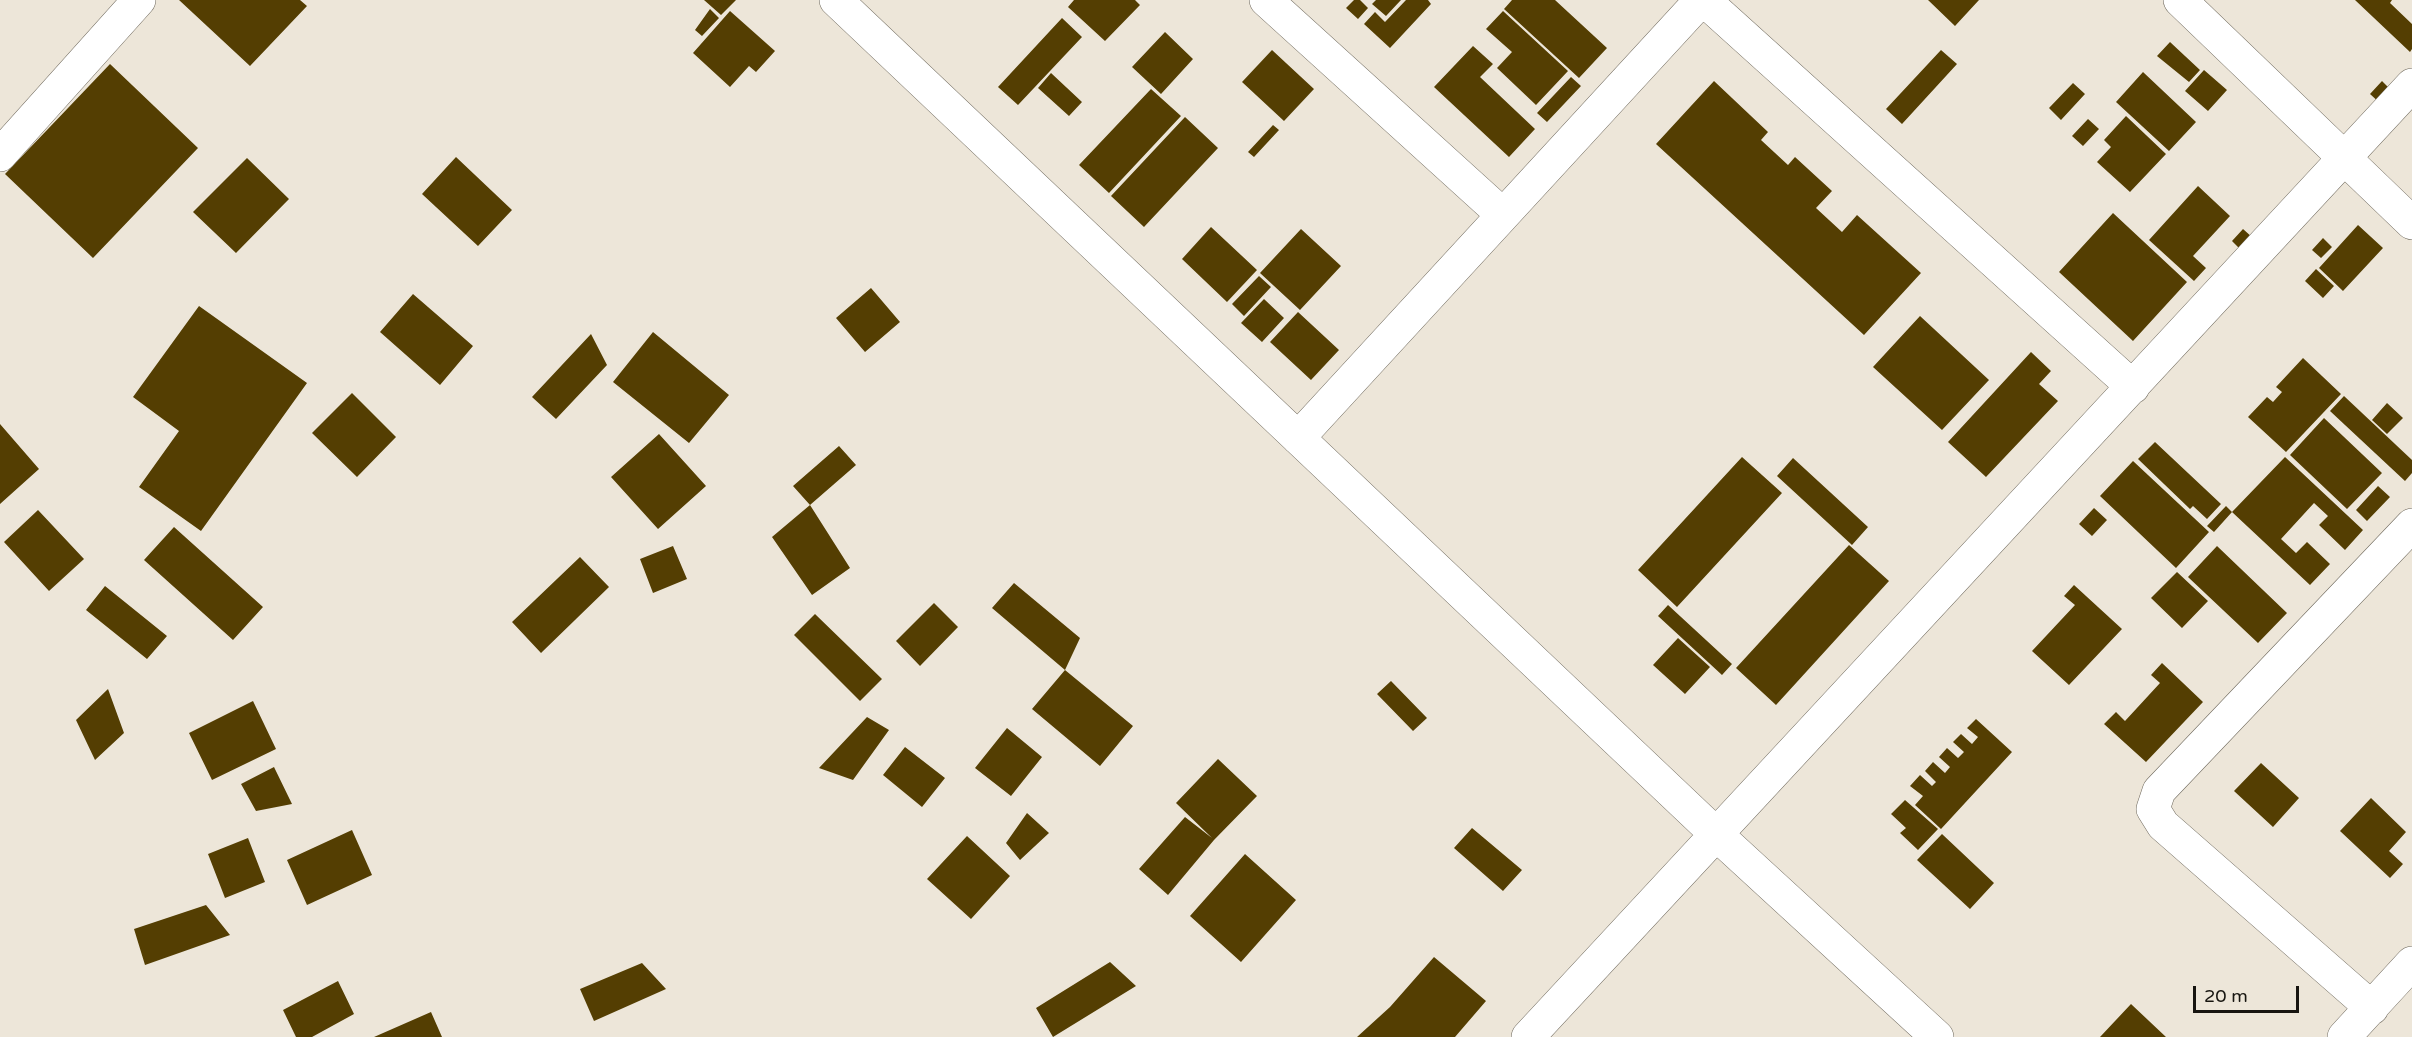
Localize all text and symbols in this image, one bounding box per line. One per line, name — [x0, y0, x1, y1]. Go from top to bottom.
scale bar — [2196, 974, 2302, 1012]
text: 20 m — [2204, 985, 2248, 1007]

